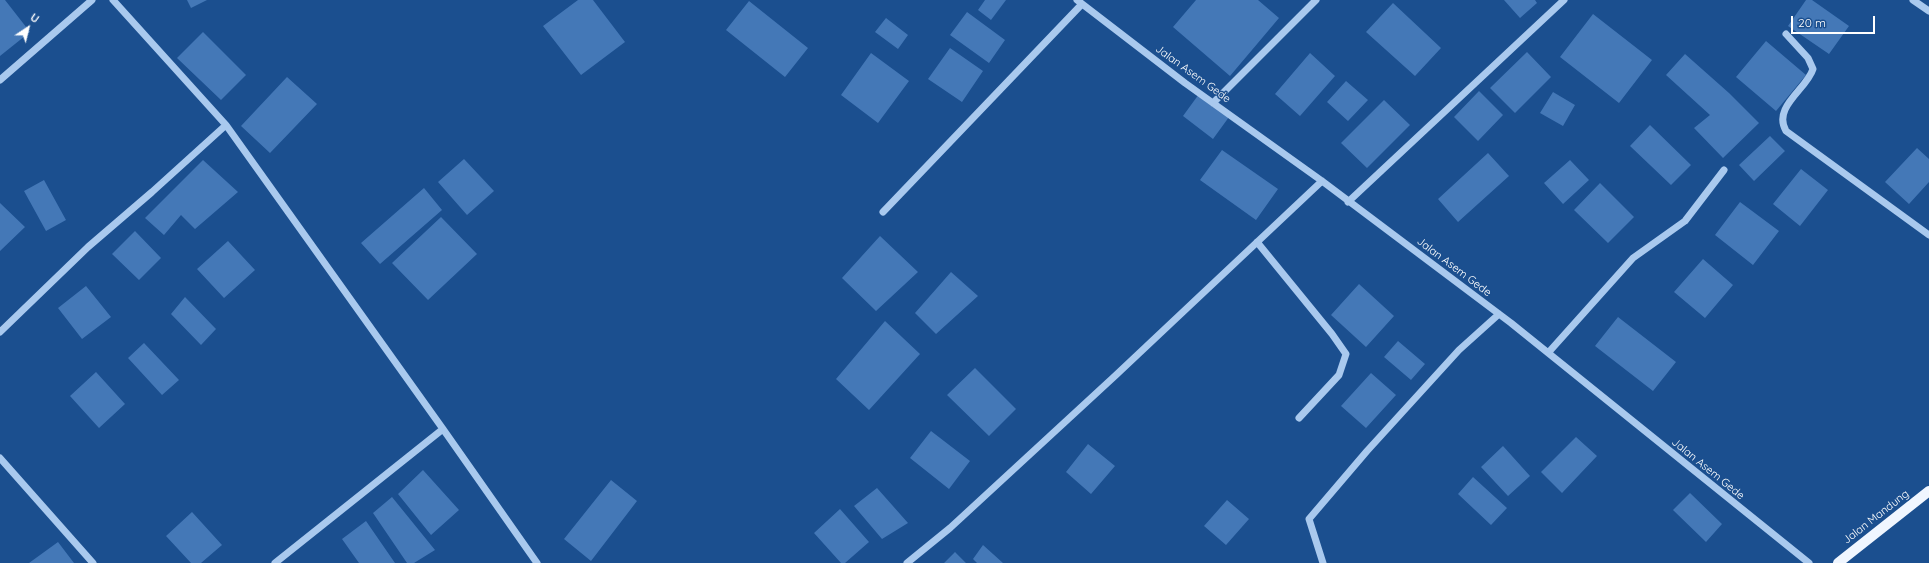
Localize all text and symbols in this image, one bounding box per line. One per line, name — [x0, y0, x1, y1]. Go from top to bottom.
north arrow — [8, 8, 48, 48]
scale bar — [1793, 8, 1877, 34]
text: U — [28, 10, 42, 26]
text: 20 m — [1798, 15, 1826, 30]
street label: Jalan Asem Gede — [1153, 42, 1233, 106]
street label: Jalan Asem Gede — [1414, 235, 1494, 299]
street label: Jalan Asem Gede — [1669, 436, 1747, 502]
street label: Jalan Mandung — [1840, 487, 1912, 547]

